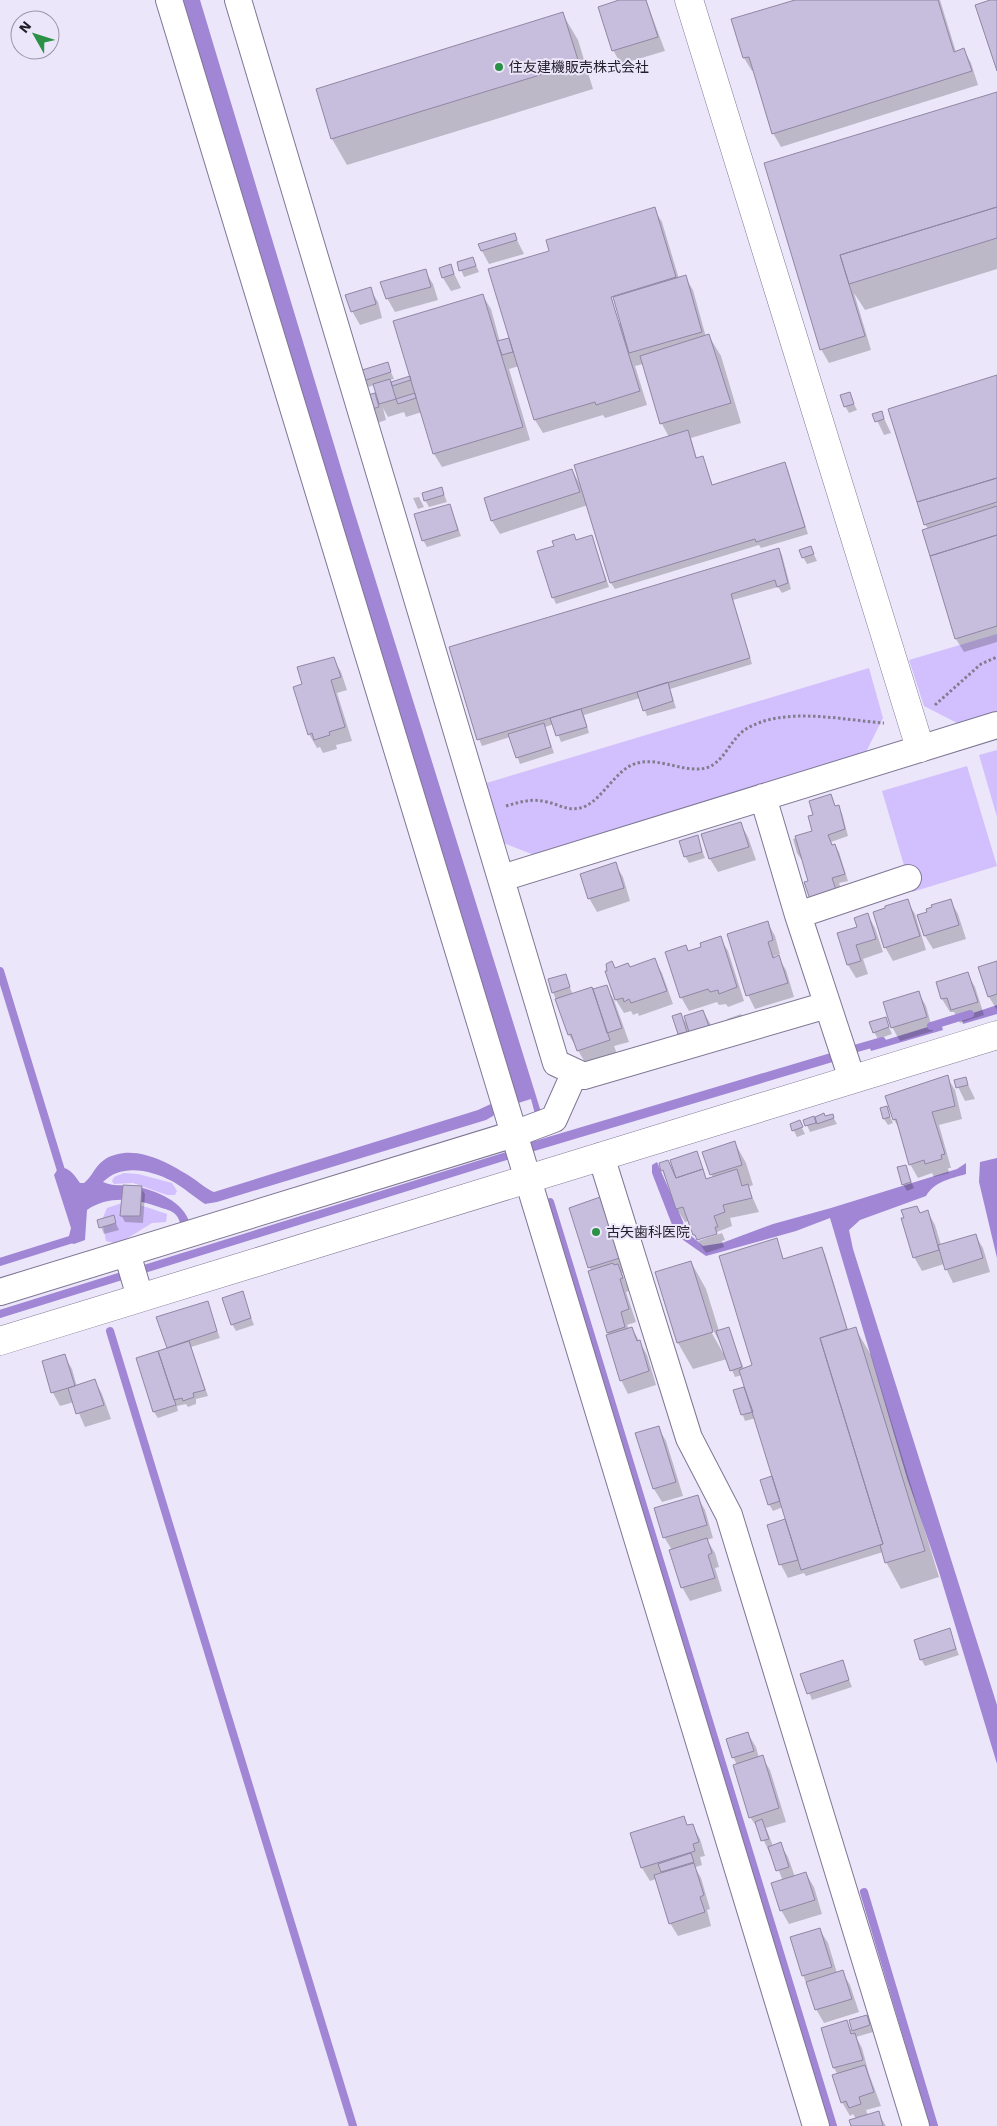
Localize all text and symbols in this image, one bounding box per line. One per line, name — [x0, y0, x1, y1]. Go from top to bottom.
north arrow — [10, 10, 60, 60]
text: N — [15, 18, 34, 36]
place label: 住友建機販売株式会社 — [509, 59, 649, 75]
marker: 住友建機販売株式会社 — [493, 61, 505, 73]
place label: 古矢歯科医院 — [606, 1224, 690, 1240]
marker: 古矢歯科医院 — [590, 1226, 602, 1238]

